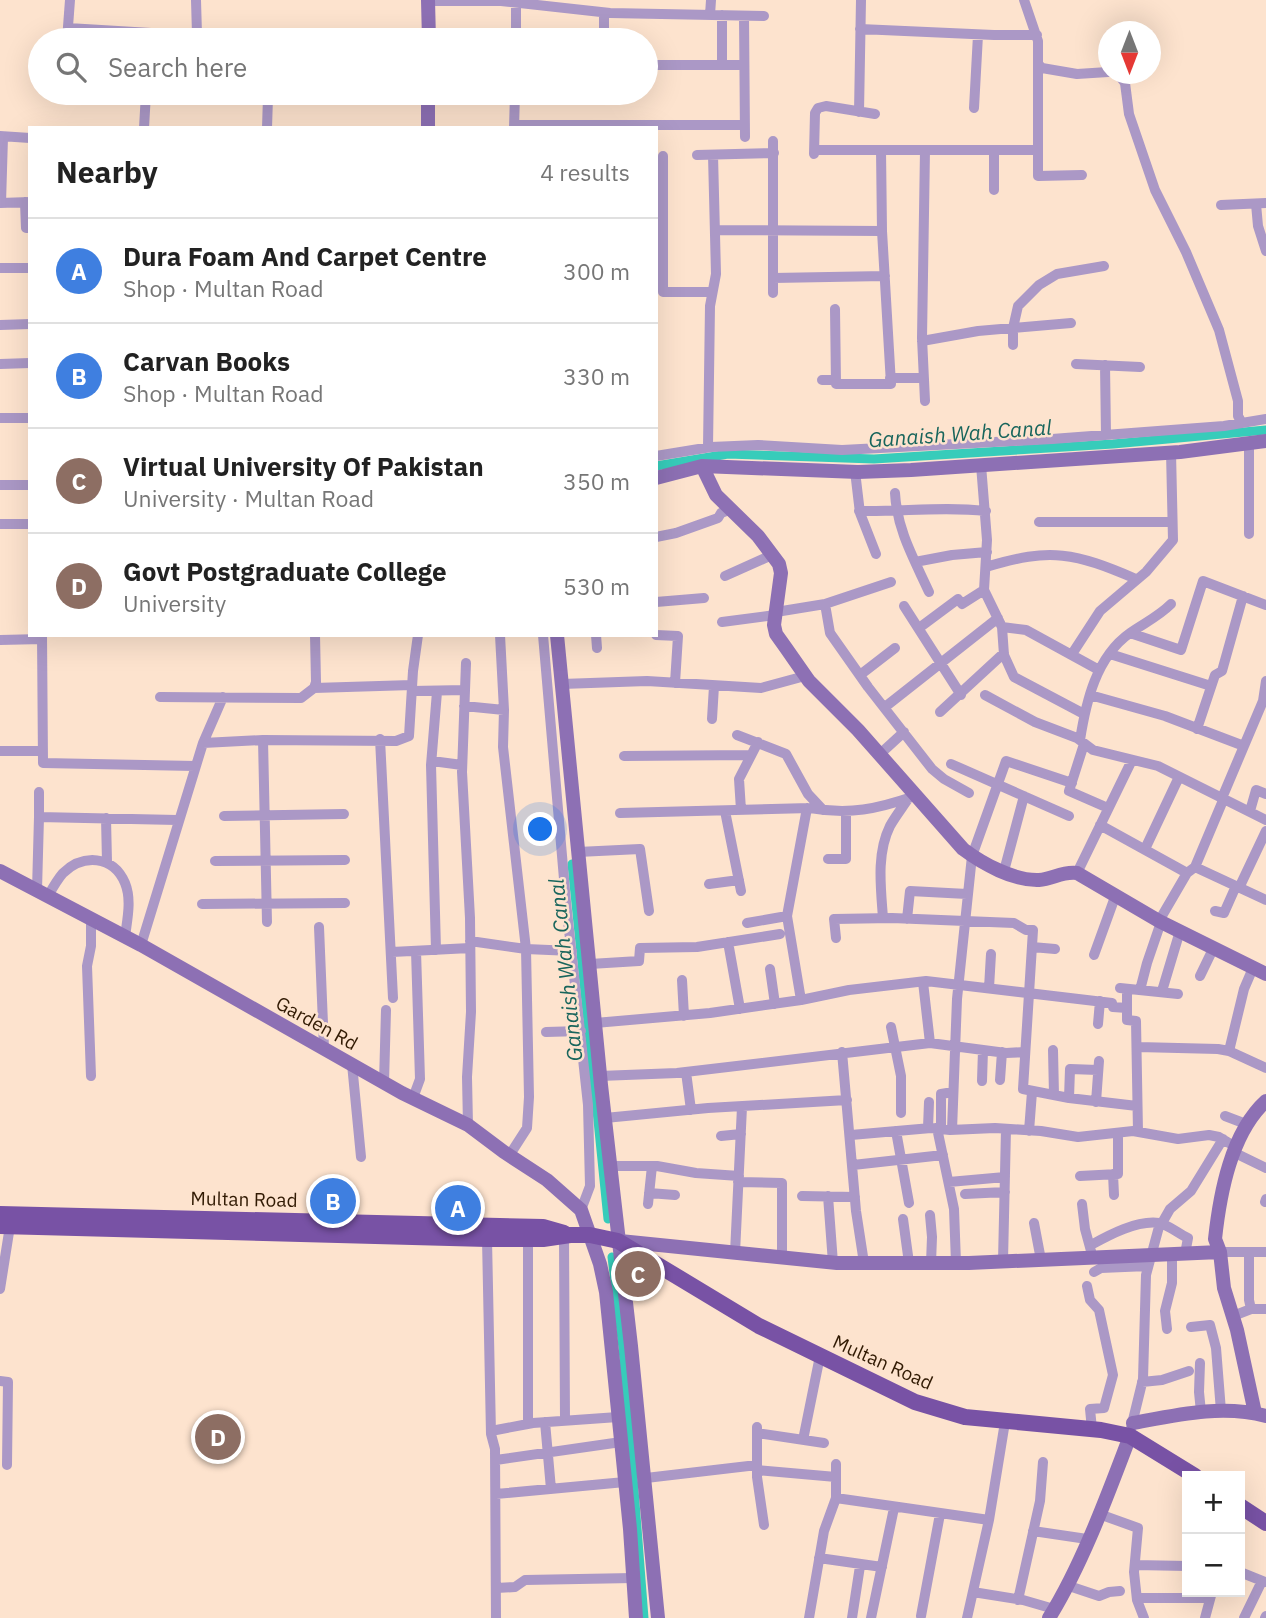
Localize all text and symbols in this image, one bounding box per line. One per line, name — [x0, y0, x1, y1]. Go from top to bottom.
north arrow — [1098, 21, 1161, 84]
search box — [28, 28, 658, 105]
icon: search — [52, 48, 90, 86]
text: Search here — [108, 50, 247, 84]
text: Nearby — [56, 152, 158, 191]
text: 4 results — [540, 157, 630, 187]
text: Dura Foam And Carpet Centre — [123, 239, 487, 273]
text: A — [71, 256, 87, 286]
text: 300 m — [563, 256, 630, 286]
text: Shop · Multan Road — [123, 273, 324, 303]
text: Carvan Books — [123, 344, 290, 378]
text: B — [71, 361, 87, 391]
text: 330 m — [563, 361, 630, 391]
text: Shop · Multan Road — [123, 378, 324, 408]
water label: Ganaish Wah Canal — [867, 413, 1053, 453]
text: Virtual University Of Pakistan — [123, 449, 484, 483]
text: C — [72, 466, 86, 496]
text: 350 m — [563, 466, 630, 496]
text: University · Multan Road — [123, 483, 374, 513]
text: Govt Postgraduate College — [123, 554, 447, 588]
text: D — [71, 571, 87, 601]
text: 530 m — [563, 571, 630, 601]
text: University — [123, 588, 226, 618]
your location — [523, 812, 557, 846]
water label: Ganaish Wah Canal — [541, 877, 589, 1063]
street label: Garden Rd — [272, 991, 362, 1055]
pin: B — [310, 1175, 356, 1227]
pin: A — [435, 1182, 481, 1234]
street label: Multan Road — [190, 1186, 298, 1212]
pin: C — [615, 1248, 661, 1300]
street label: Multan Road — [829, 1329, 937, 1395]
pin: D — [195, 1411, 241, 1463]
map controls — [1182, 1471, 1245, 1597]
button: + — [1182, 1471, 1245, 1534]
button: − — [1182, 1534, 1245, 1597]

